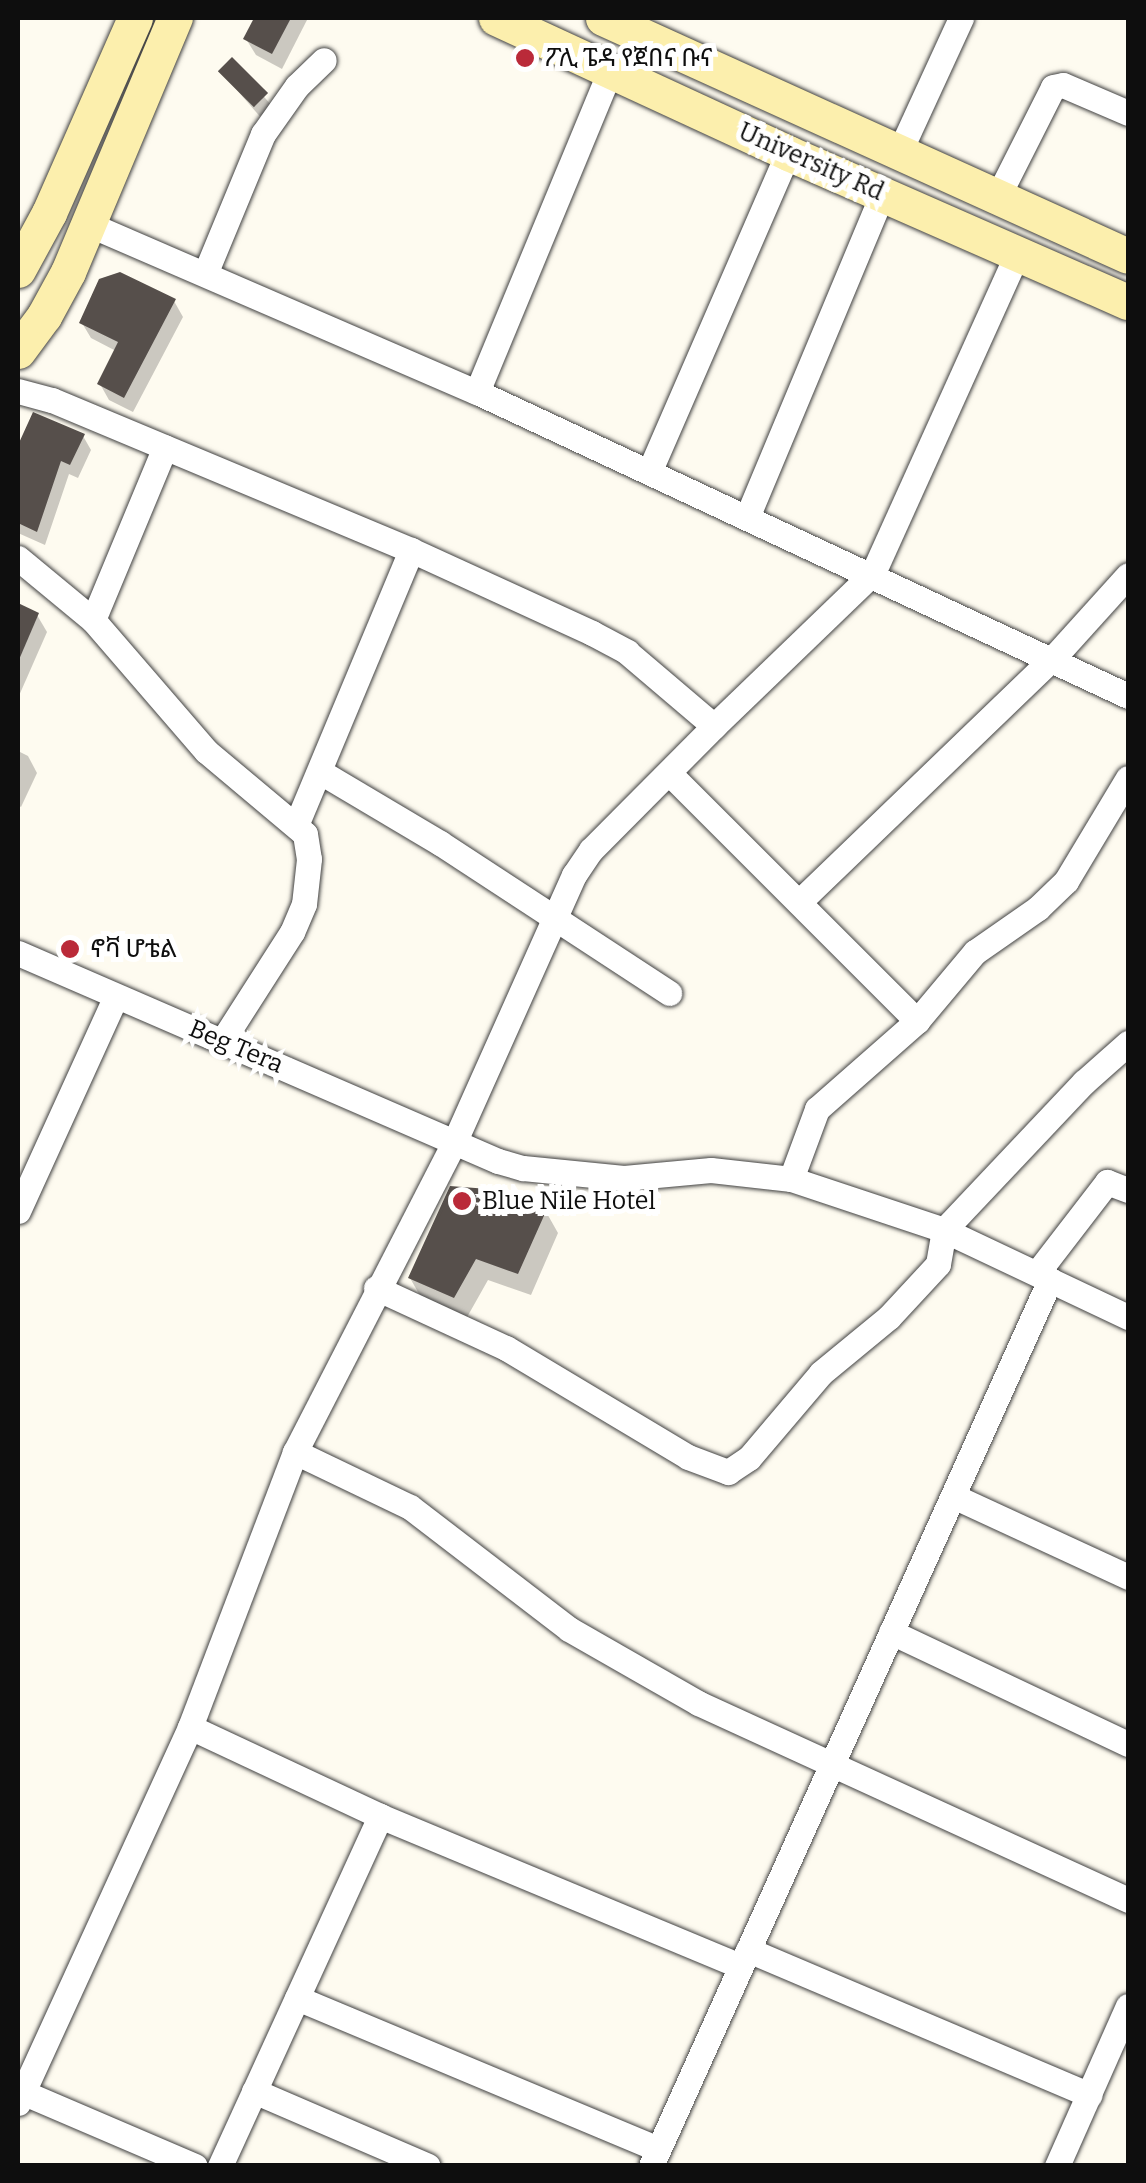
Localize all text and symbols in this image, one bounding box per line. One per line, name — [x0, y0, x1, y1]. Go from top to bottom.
place label: ፖሊ ፔዳ የጀበና ቡና — [545, 43, 712, 73]
marker: ፖሊ ፔዳ የጀበና ቡና — [514, 47, 536, 69]
street label: University Rd — [734, 117, 888, 207]
place label: ኖቫ ሆቴል — [90, 934, 177, 964]
marker: ኖቫ ሆቴል — [59, 938, 81, 960]
street label: Beg Tera — [184, 1014, 288, 1080]
place label: Blue Nile Hotel — [482, 1186, 656, 1216]
marker: Blue Nile Hotel — [451, 1190, 473, 1212]

